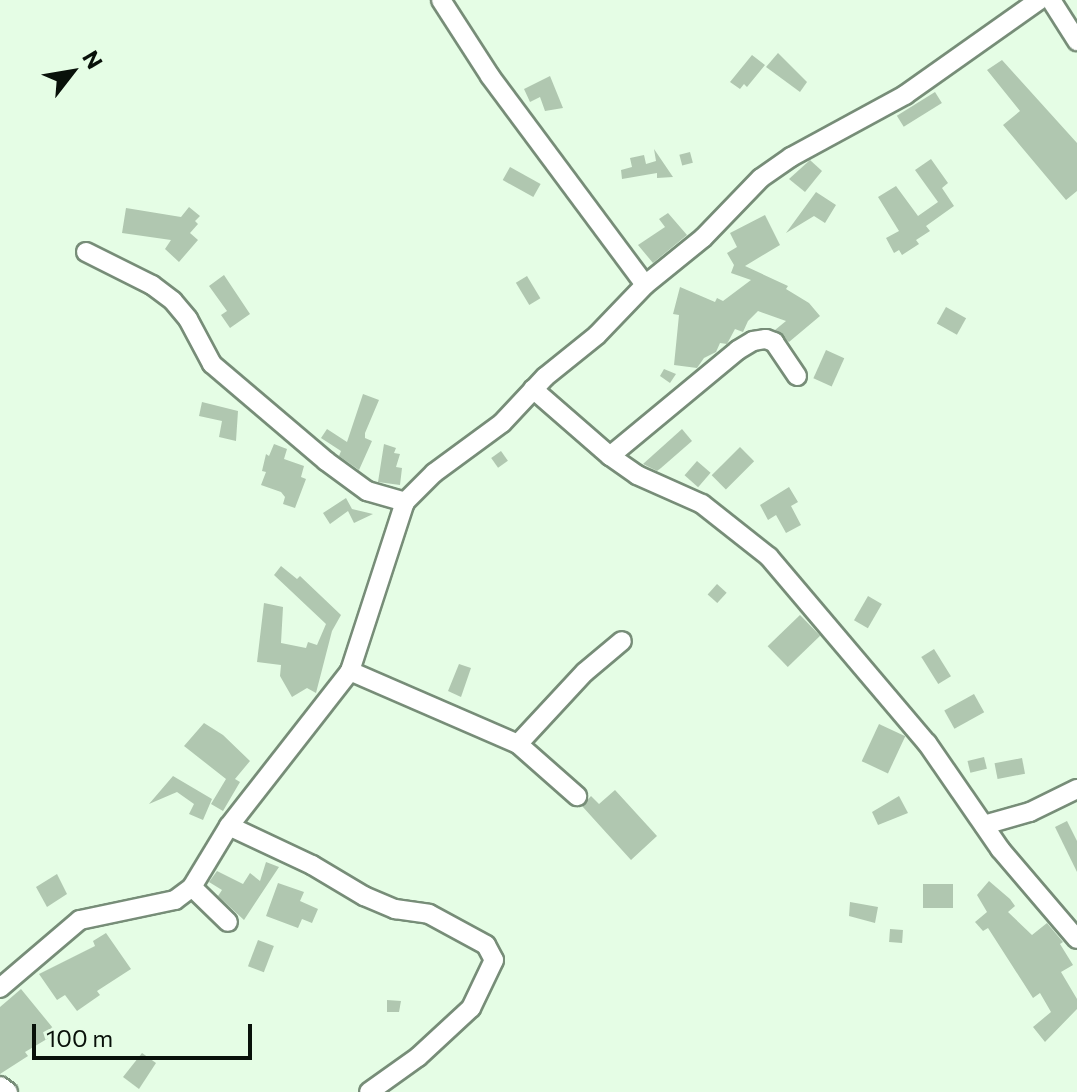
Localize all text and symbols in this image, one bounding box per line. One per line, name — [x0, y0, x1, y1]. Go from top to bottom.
north arrow — [32, 32, 112, 112]
text: N — [77, 45, 109, 73]
scale bar — [36, 1008, 256, 1058]
text: 100 m — [46, 1023, 113, 1052]

